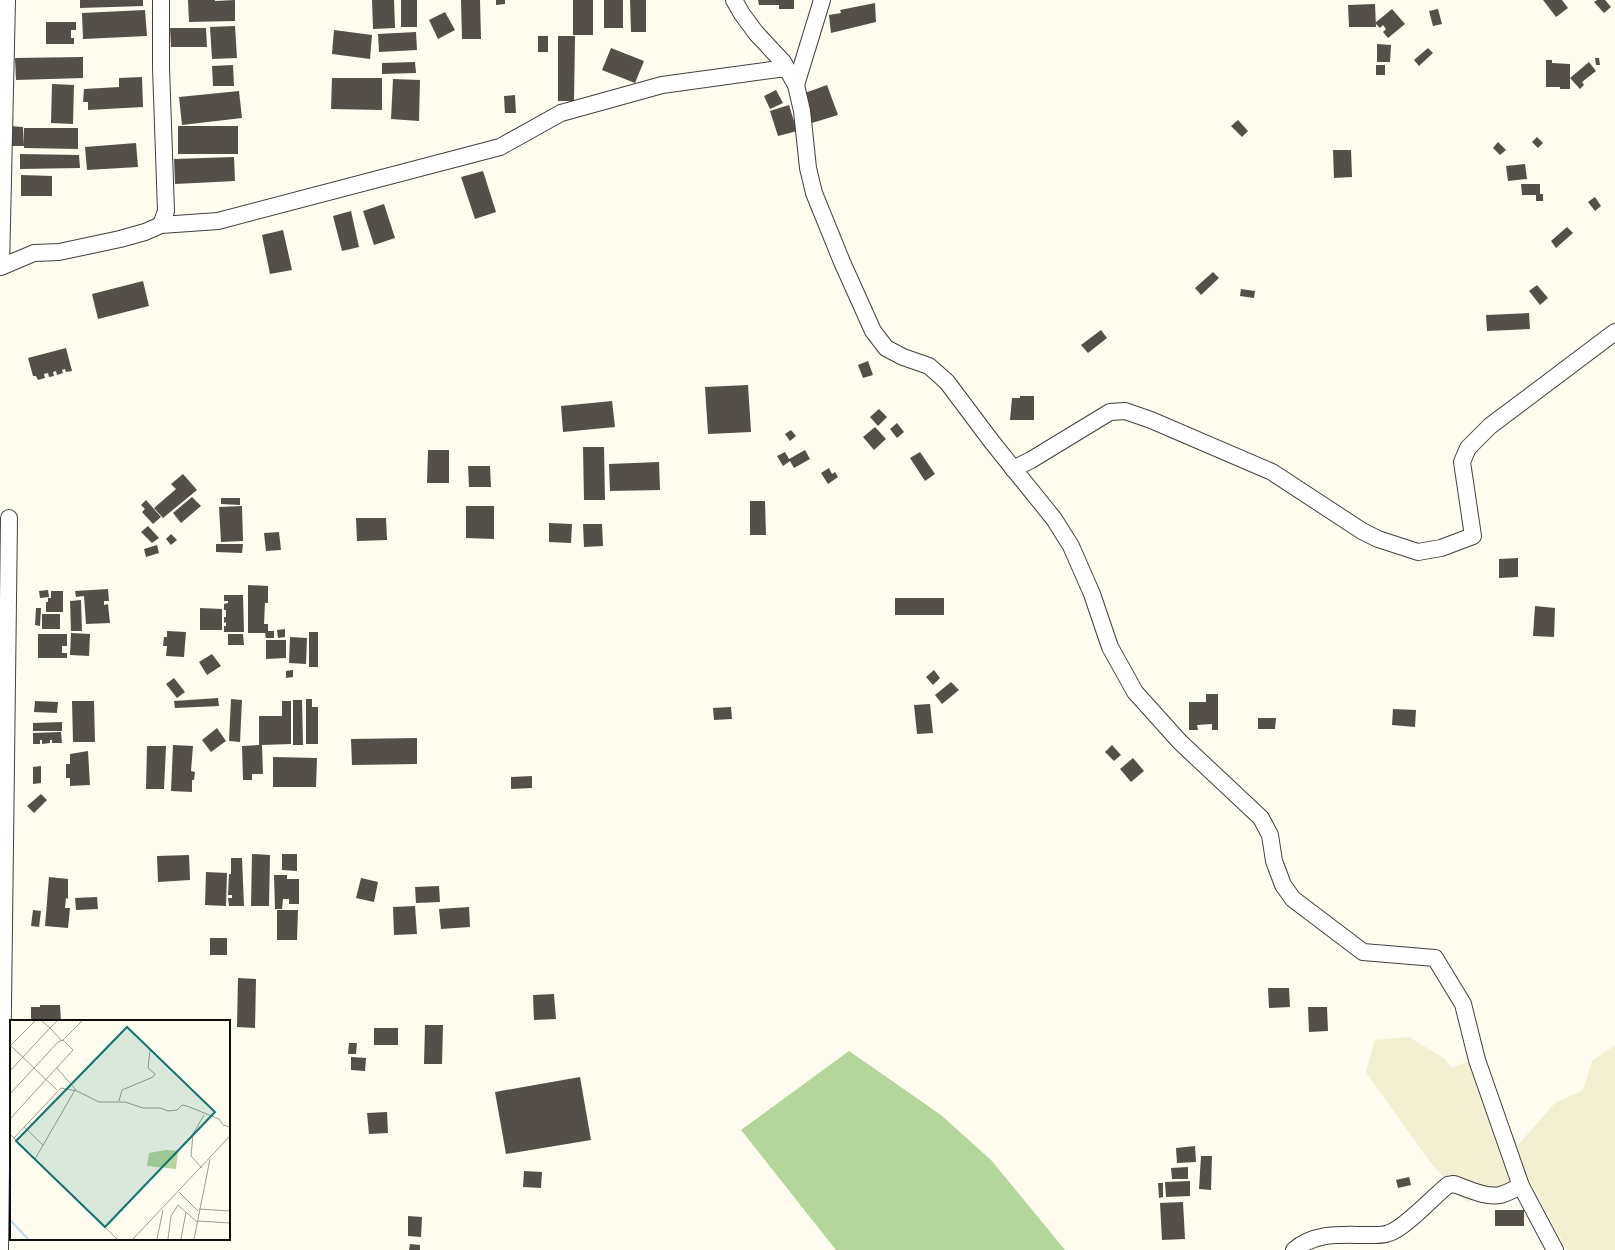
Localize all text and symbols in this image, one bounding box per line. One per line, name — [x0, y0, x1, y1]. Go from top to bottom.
inset map — [10, 1020, 230, 1240]

